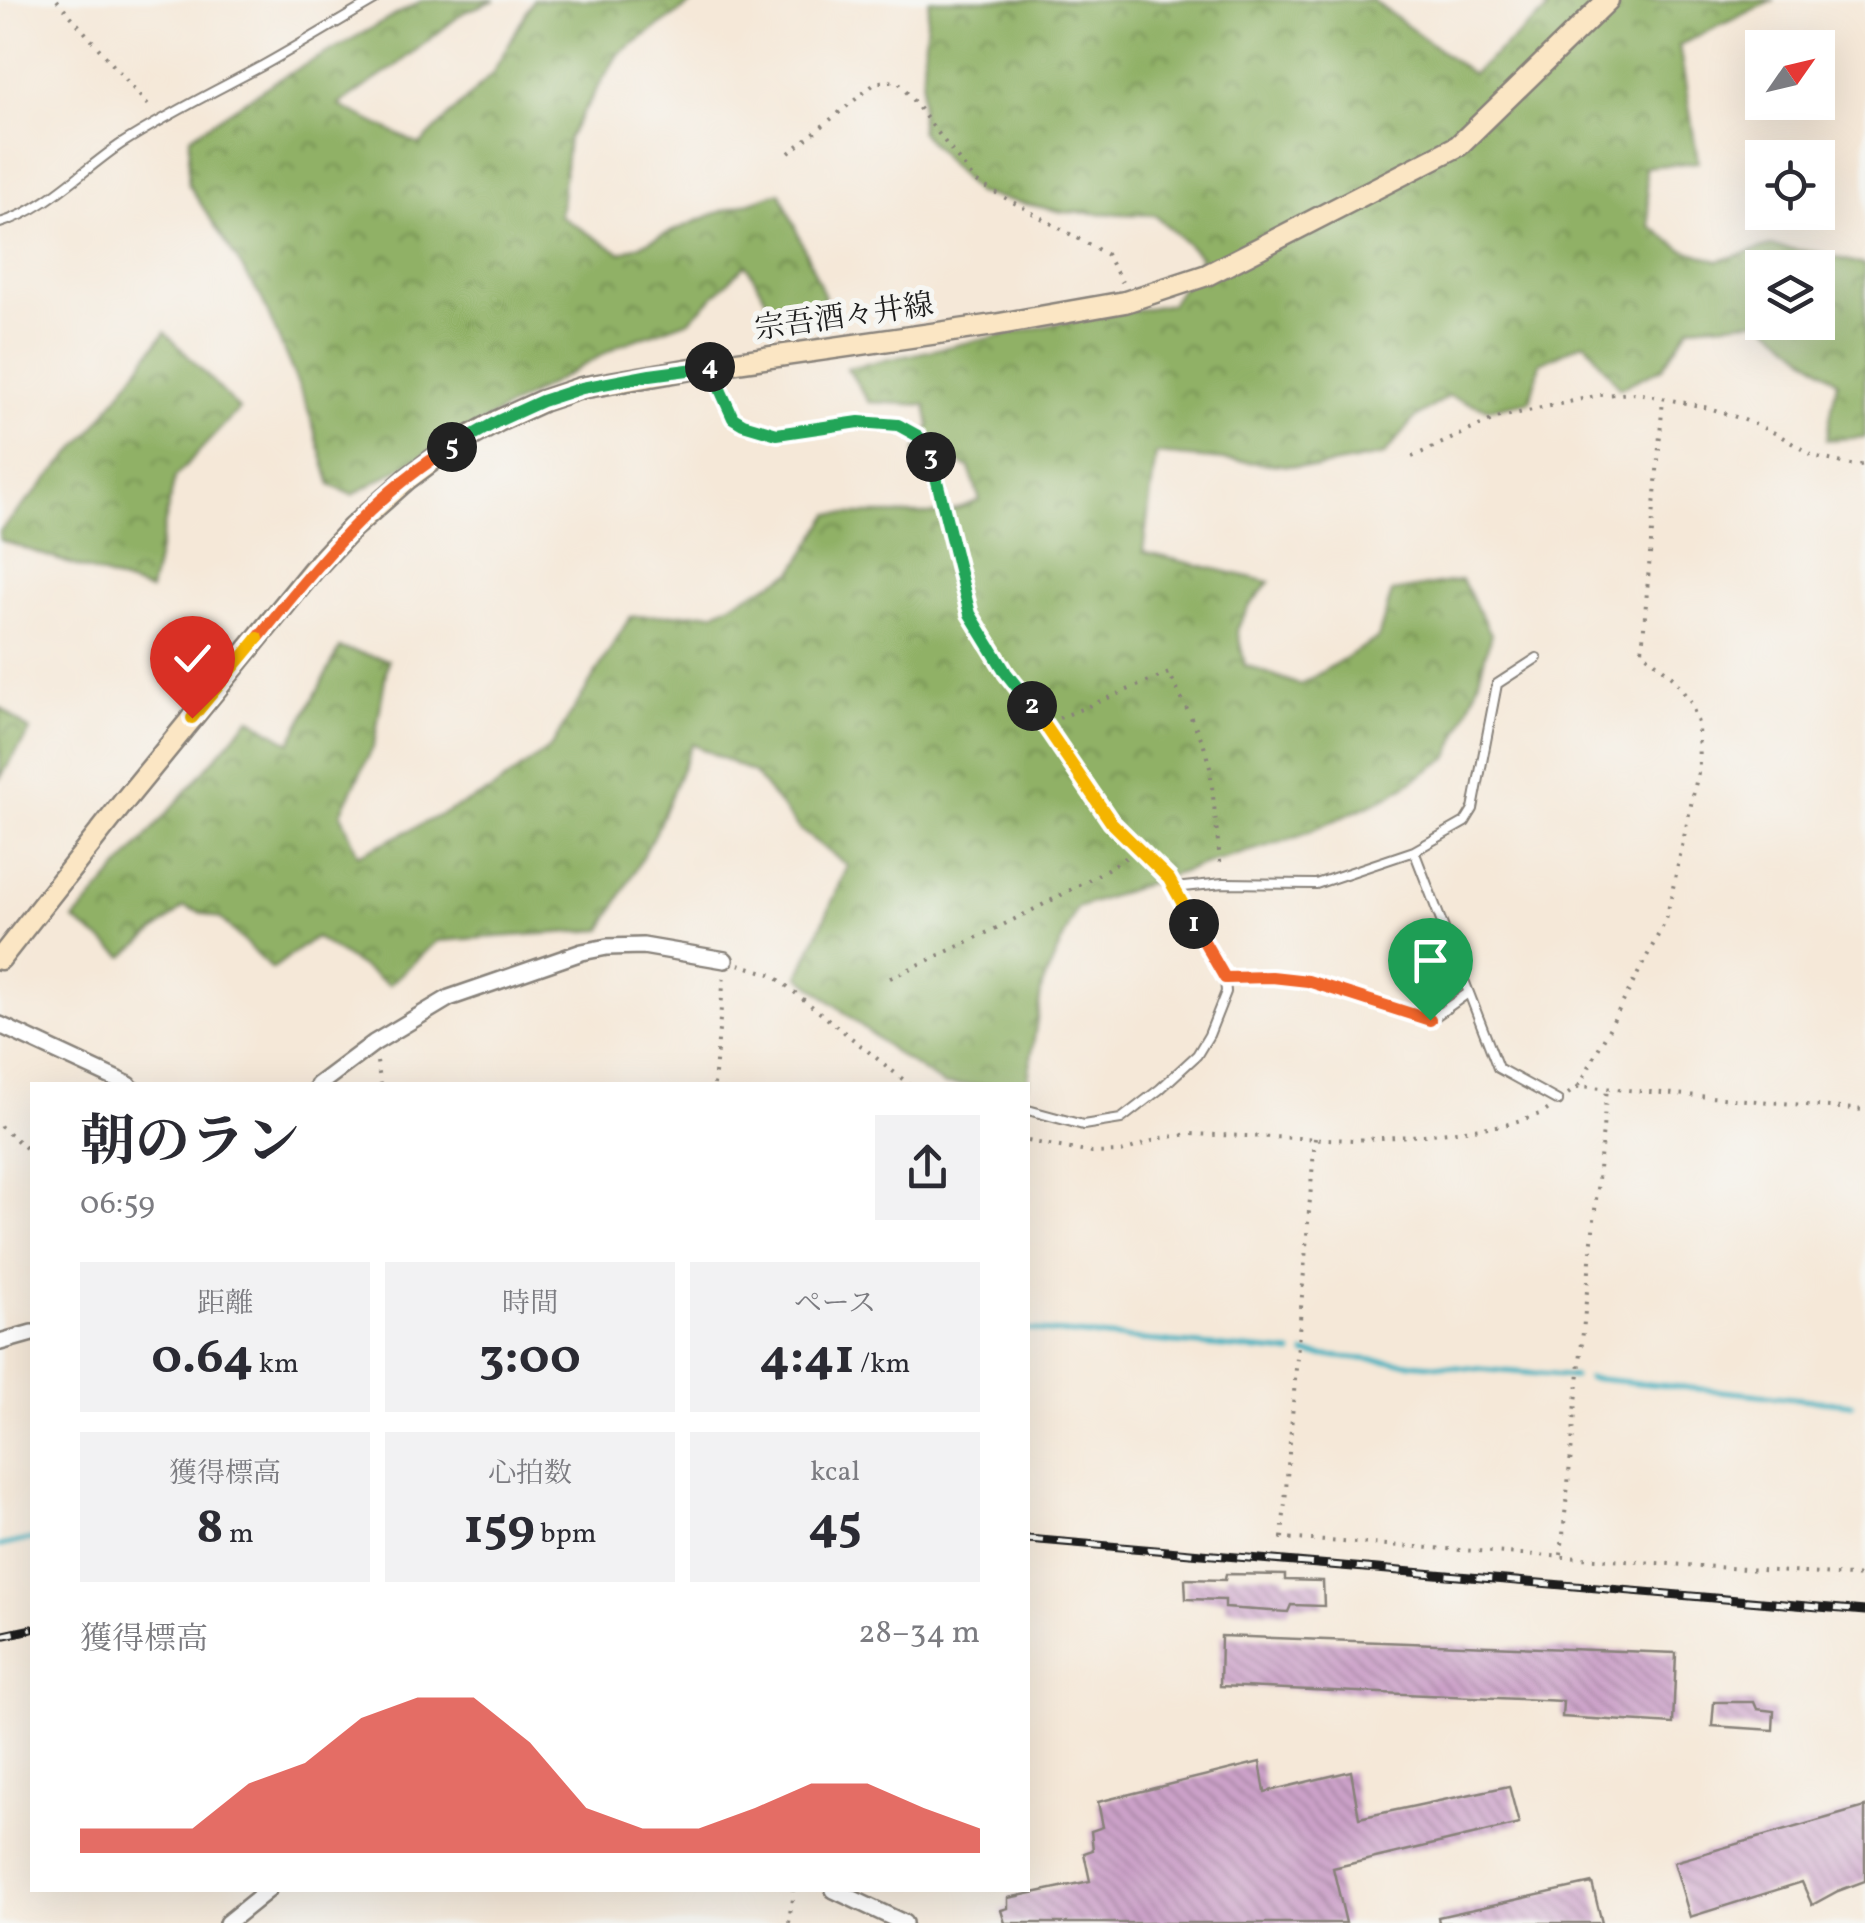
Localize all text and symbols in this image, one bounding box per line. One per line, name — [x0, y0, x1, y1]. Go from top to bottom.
north arrow — [1745, 30, 1835, 120]
map controls — [1745, 30, 1835, 340]
button: locate — [1745, 140, 1835, 230]
button: layers — [1745, 250, 1835, 340]
street label: 宗吾酒々井線 — [752, 285, 936, 351]
pin: 4 — [685, 342, 735, 392]
text: 4 — [702, 347, 718, 386]
pin: 5 — [427, 422, 477, 472]
text: 5 — [445, 427, 459, 466]
pin: 3 — [906, 432, 956, 482]
text: 3 — [924, 437, 938, 476]
pin — [150, 616, 235, 719]
icon: check — [165, 631, 220, 686]
pin: 2 — [1007, 681, 1057, 731]
text: 2 — [1025, 686, 1039, 725]
pin: 1 — [1169, 899, 1219, 949]
text: 1 — [1188, 904, 1200, 943]
pin — [1388, 918, 1473, 1021]
icon: arrive — [1403, 933, 1458, 988]
text: 朝のラン — [80, 1107, 300, 1183]
button: share — [875, 1115, 980, 1220]
text: 06:59 — [80, 1183, 155, 1227]
text: 距離 — [197, 1285, 253, 1324]
text: 時間 — [502, 1285, 558, 1324]
text: ペース — [794, 1285, 876, 1324]
text: 0.64 — [151, 1324, 253, 1394]
text: 3:00 — [479, 1324, 581, 1394]
text: 4:41 — [760, 1324, 855, 1394]
text: km — [253, 1345, 299, 1384]
text: /km — [855, 1345, 910, 1384]
text: kcal — [810, 1453, 860, 1492]
text: 獲得標高 — [169, 1455, 281, 1494]
text: 心拍数 — [488, 1455, 572, 1494]
text: 45 — [808, 1492, 862, 1562]
text: 8 — [196, 1494, 223, 1564]
text: 159 — [463, 1494, 535, 1564]
text: m — [223, 1515, 254, 1554]
text: bpm — [535, 1515, 597, 1554]
text: 28–34 m — [858, 1612, 980, 1656]
text: 獲得標高 — [80, 1619, 208, 1663]

